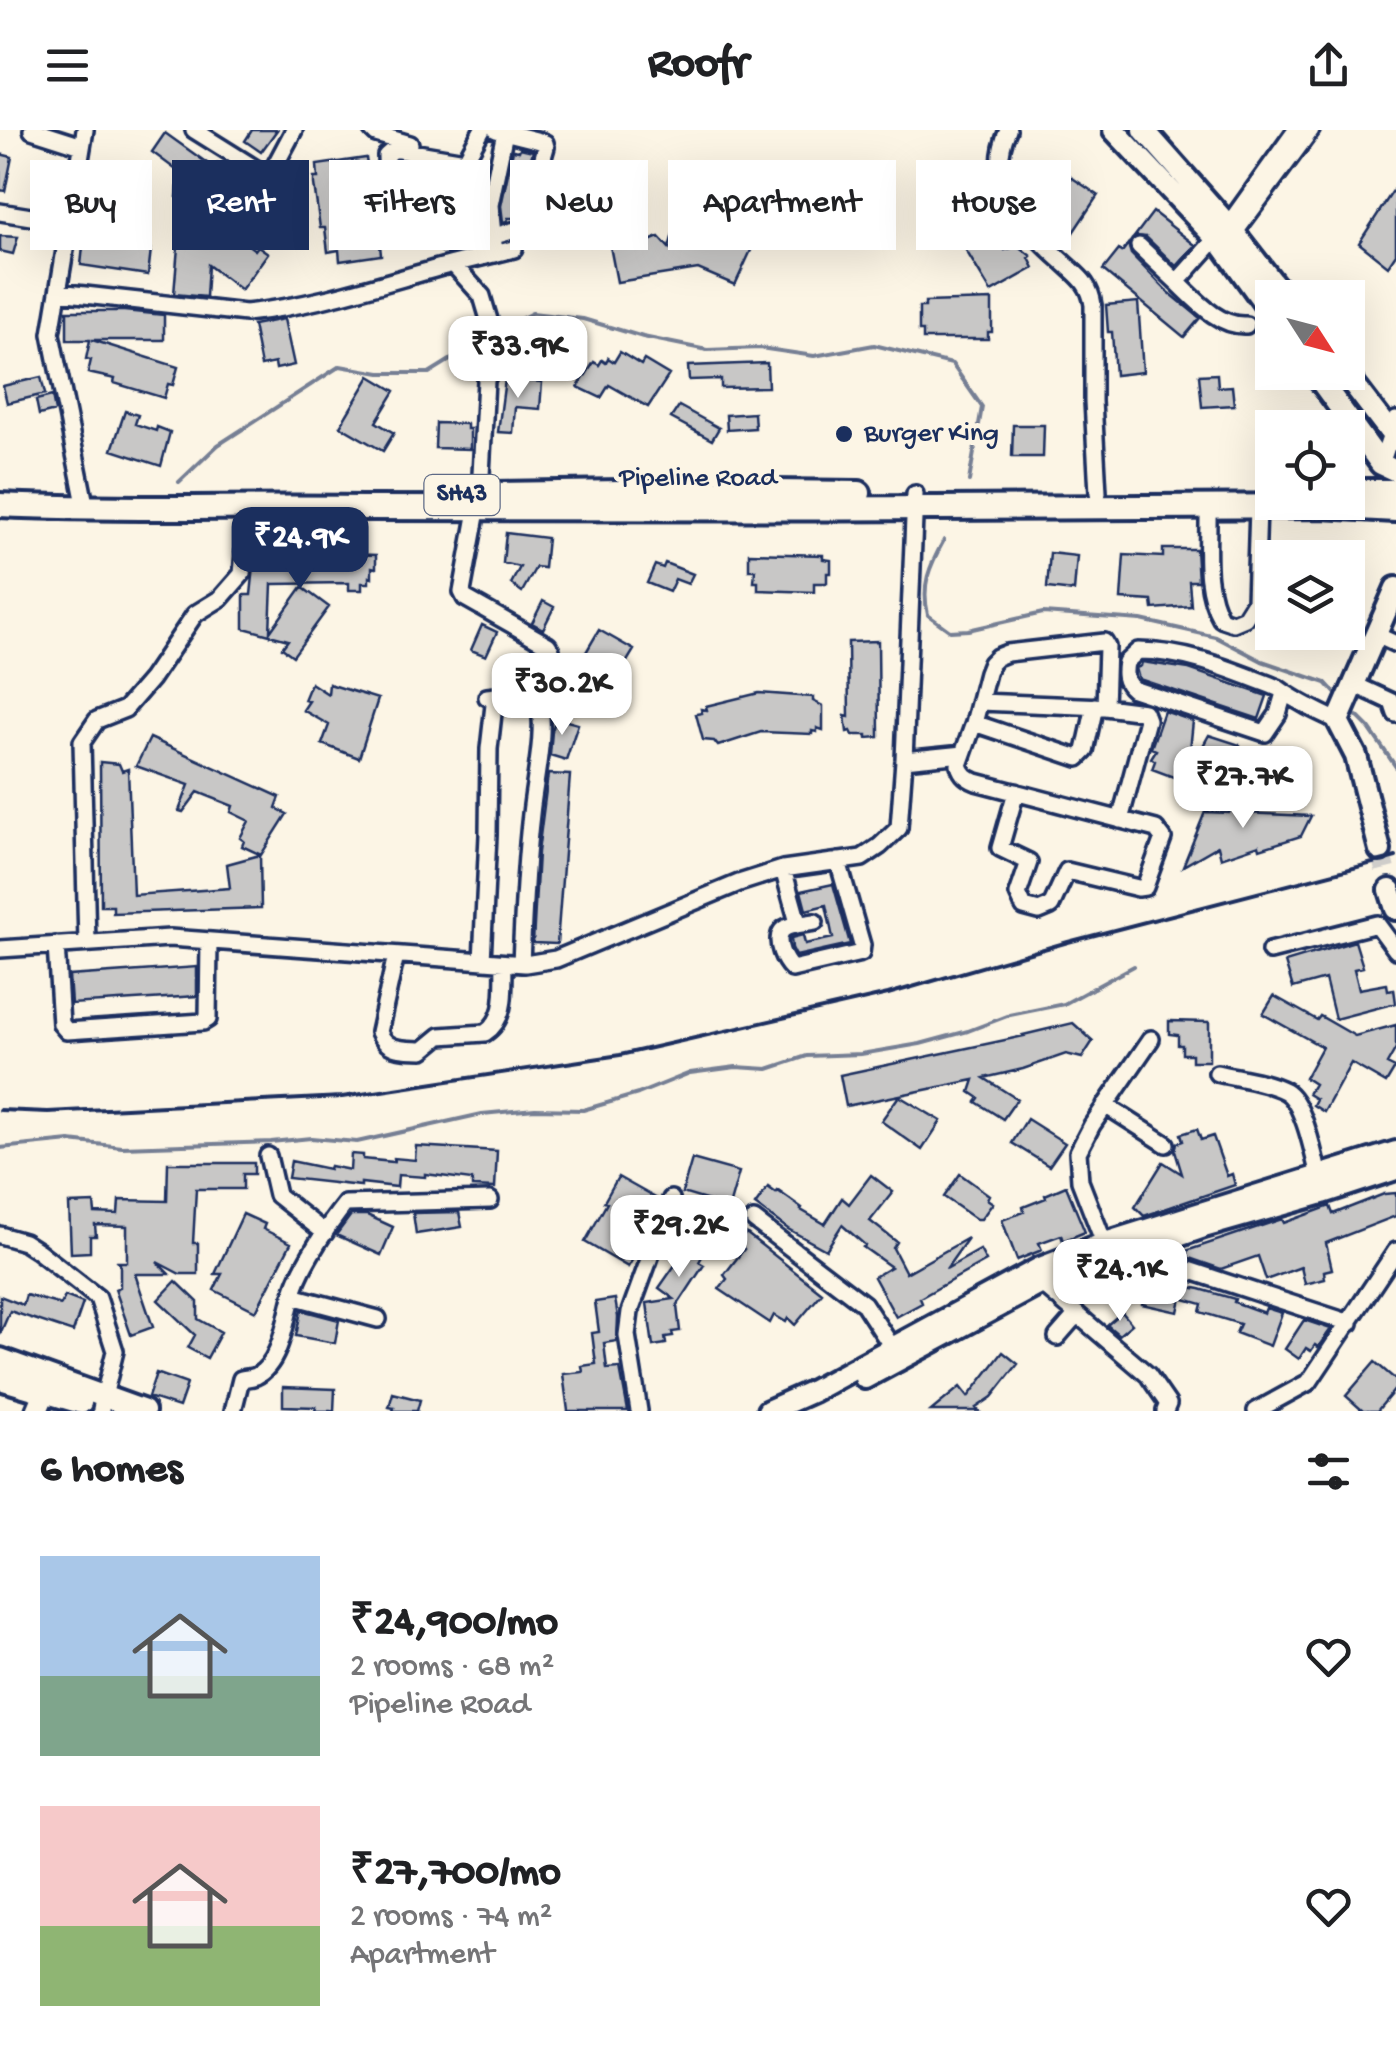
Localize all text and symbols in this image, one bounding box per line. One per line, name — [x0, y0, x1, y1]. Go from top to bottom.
icon: menu — [40, 38, 95, 93]
icon: share — [1301, 38, 1356, 93]
text: Roofr — [648, 39, 748, 92]
chip: Buy — [30, 160, 152, 250]
chip: Rent — [172, 160, 309, 250]
chip: Filters — [329, 160, 490, 250]
chip: New — [510, 160, 648, 250]
chip: Apartment — [668, 160, 896, 250]
chip: House — [916, 160, 1071, 250]
north arrow — [1255, 280, 1365, 390]
map controls — [1255, 280, 1365, 650]
pin: ₹33.9K — [437, 316, 599, 401]
text: ₹33.9K — [470, 329, 566, 367]
button: locate — [1255, 410, 1365, 520]
place label: Burger King — [863, 418, 999, 451]
marker: Burger King — [833, 423, 855, 445]
street label: Pipeline Road — [618, 463, 779, 496]
road number: SH43 — [424, 475, 500, 515]
pin: ₹24.9K — [219, 507, 381, 592]
text: ₹24.9K — [254, 520, 346, 558]
button: layers — [1255, 540, 1365, 650]
pin: ₹30.2K — [481, 653, 643, 738]
text: ₹30.2K — [514, 666, 610, 704]
pin: ₹27.7K — [1162, 746, 1324, 831]
text: ₹27.7K — [1196, 759, 1290, 797]
pin: ₹29.2K — [598, 1195, 760, 1280]
text: ₹29.2K — [632, 1208, 726, 1246]
pin: ₹24.1K — [1039, 1239, 1201, 1324]
text: ₹24.1K — [1075, 1252, 1165, 1290]
icon: filters — [1301, 1444, 1356, 1499]
text: 6 homes — [40, 1447, 183, 1496]
icon: home — [120, 1596, 240, 1716]
text: ₹24,900/mo — [350, 1600, 558, 1649]
icon: heart — [1301, 1629, 1356, 1684]
text: 2 rooms · 68 m² — [350, 1649, 554, 1687]
text: Pipeline Road — [350, 1687, 530, 1725]
icon: home — [120, 1846, 240, 1966]
text: ₹27,700/mo — [350, 1850, 561, 1899]
icon: heart — [1301, 1879, 1356, 1934]
text: 2 rooms · 74 m² — [350, 1899, 552, 1937]
text: Apartment — [350, 1937, 494, 1975]

